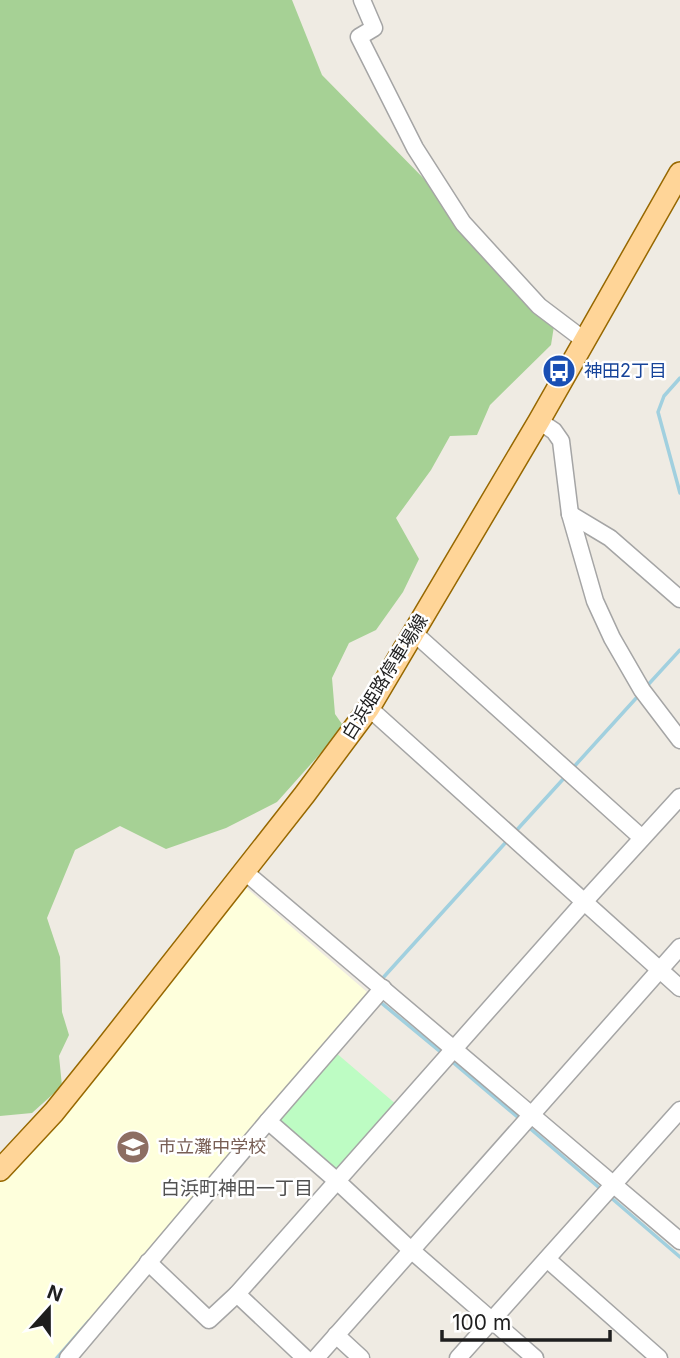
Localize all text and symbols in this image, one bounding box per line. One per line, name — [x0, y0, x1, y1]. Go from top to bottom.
bus stop icon: 神田2丁目 — [540, 352, 578, 390]
place label: 神田2丁目 — [584, 360, 667, 381]
street label: 白浜姫路停車場線 — [338, 610, 432, 743]
school or university icon: 市立灘中学校 — [114, 1128, 152, 1166]
place label: 市立灘中学校 — [158, 1136, 266, 1157]
district label: 白浜町神田一丁目 — [161, 1177, 313, 1200]
north arrow — [14, 1274, 84, 1344]
text: N — [44, 1280, 66, 1307]
scale bar — [442, 1298, 610, 1342]
text: 100 m — [452, 1310, 511, 1335]

